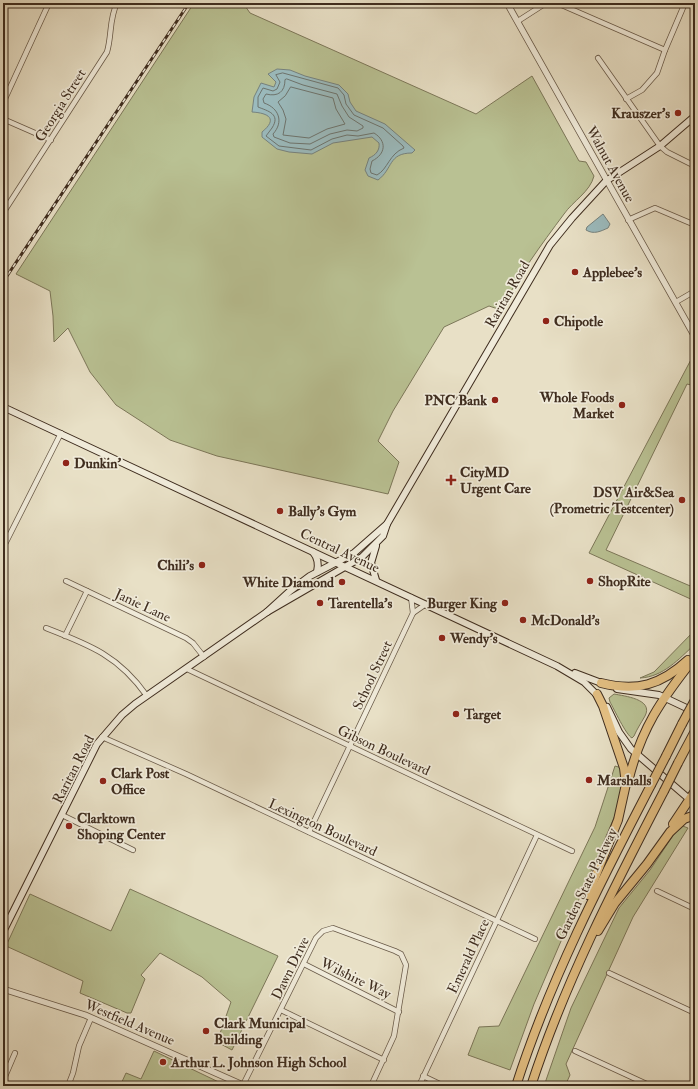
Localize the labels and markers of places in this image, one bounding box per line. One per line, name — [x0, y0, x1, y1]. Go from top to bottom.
place label: Krauszer's — [611, 105, 670, 122]
marker: Krauszer's — [673, 108, 683, 118]
place label: Applebee's — [582, 264, 642, 282]
marker: Applebee's — [570, 267, 580, 277]
place label: Chipotle — [554, 313, 603, 331]
marker: Chipotle — [541, 316, 551, 326]
place label: Whole Foods Market — [539, 389, 614, 422]
place label: PNC Bank — [424, 392, 487, 409]
marker: PNC Bank — [490, 395, 500, 405]
marker: Whole Foods Market — [617, 400, 627, 410]
place label: Dunkin' — [74, 455, 122, 472]
marker: Dunkin' — [61, 458, 71, 468]
place label: CityMD Urgent Care — [460, 464, 531, 498]
marker: CityMD Urgent Care — [445, 474, 457, 486]
place label: DSV Air&Sea (Prometric Testcenter) — [550, 484, 675, 517]
marker: DSV Air&Sea (Prometric Testcenter) — [677, 495, 687, 505]
place label: Bally's Gym — [288, 503, 357, 521]
marker: Bally's Gym — [275, 506, 285, 516]
place label: Chili's — [157, 557, 194, 574]
marker: Chili's — [197, 560, 207, 570]
place label: ShopRite — [598, 573, 651, 591]
place label: White Diamond — [242, 574, 334, 591]
marker: ShopRite — [585, 576, 595, 586]
marker: White Diamond — [337, 577, 347, 587]
place label: Tarentella's — [327, 595, 392, 612]
place label: Burger King — [427, 595, 498, 613]
marker: Tarentella's — [315, 598, 325, 608]
marker: Burger King — [500, 598, 510, 608]
place label: McDonald's — [530, 612, 600, 629]
marker: McDonald's — [518, 615, 528, 625]
place label: Wendy's — [449, 630, 498, 648]
marker: Wendy's — [437, 633, 447, 643]
place label: Target — [463, 706, 501, 724]
marker: Target — [451, 709, 461, 719]
place label: Clark Post Office — [111, 765, 170, 798]
place label: Marshalls — [596, 772, 651, 789]
marker: Marshalls — [584, 775, 594, 785]
marker: Clark Post Office — [98, 776, 108, 786]
place label: Clarktown Shoping Center — [77, 810, 166, 844]
marker: Clarktown Shoping Center — [64, 821, 74, 831]
place label: Clark Municipal Building — [214, 1015, 306, 1049]
marker: Clark Municipal Building — [201, 1026, 211, 1036]
place label: Arthur L. Johnson High School — [170, 1054, 347, 1072]
marker: Arthur L. Johnson High School — [158, 1057, 168, 1067]

